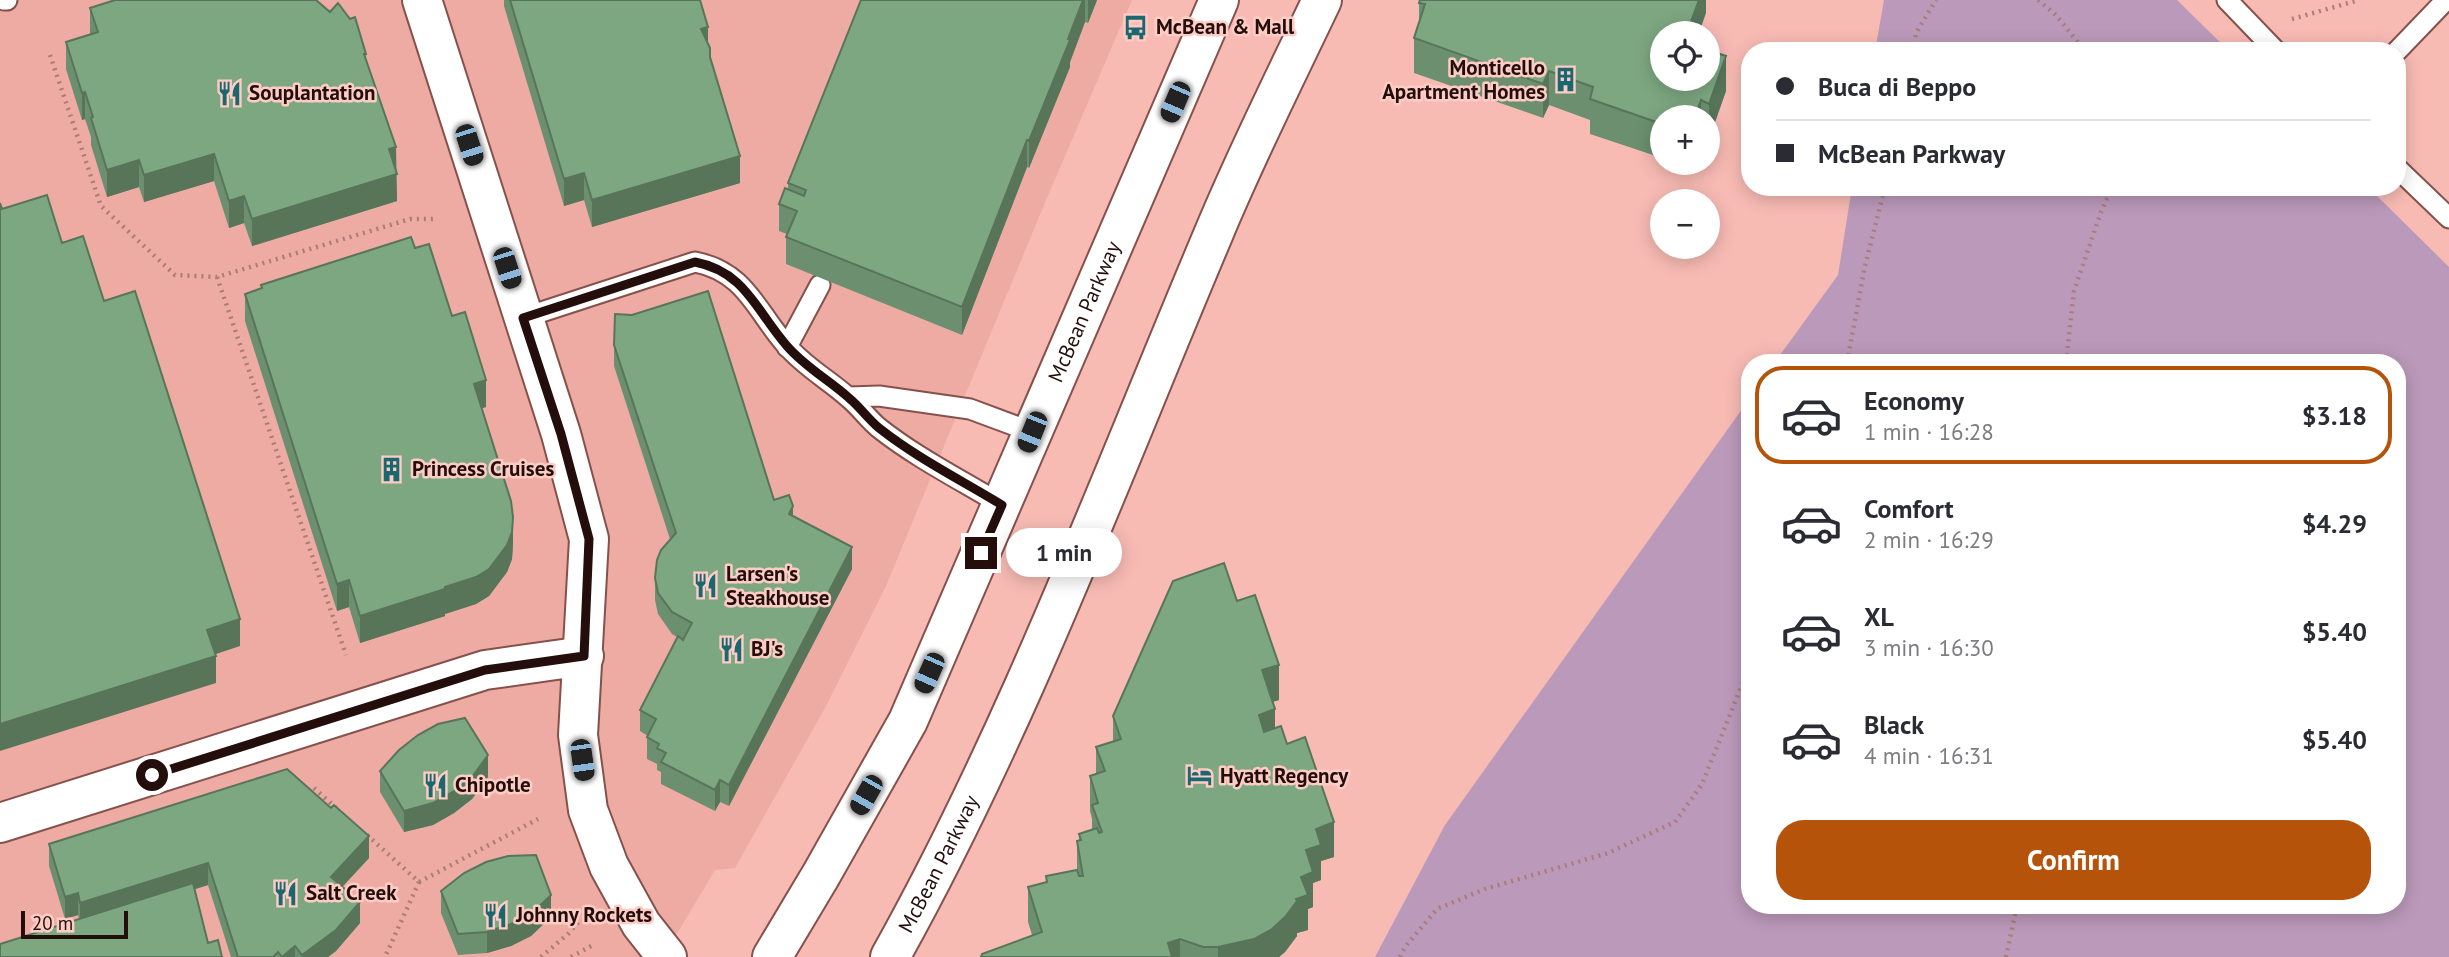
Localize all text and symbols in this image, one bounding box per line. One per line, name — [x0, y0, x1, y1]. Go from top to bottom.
bus stop icon: McBean & Mall — [1122, 13, 1150, 41]
place label: McBean & Mall — [1156, 13, 1295, 40]
map controls — [1650, 21, 1720, 259]
button: locate — [1650, 21, 1720, 91]
place label: Monticello Apartment Homes — [1382, 54, 1545, 105]
building icon: Monticello Apartment Homes — [1551, 66, 1579, 94]
text: Buca di Beppo — [1818, 70, 1976, 103]
restaurant icon: Souplantation — [215, 79, 243, 107]
place label: Souplantation — [249, 79, 376, 106]
car — [1158, 79, 1193, 125]
button: + — [1650, 105, 1720, 175]
car — [453, 122, 486, 168]
text: McBean Parkway — [1818, 137, 2005, 170]
button: − — [1650, 189, 1720, 259]
street label: McBean Parkway — [1042, 237, 1126, 386]
car — [491, 245, 524, 291]
icon: car — [1780, 384, 1843, 447]
text: Economy — [1864, 384, 1964, 417]
text: $3.18 — [2302, 399, 2367, 432]
car — [1015, 409, 1050, 455]
text: 1 min · 16:28 — [1864, 417, 1994, 446]
building icon: Princess Cruises — [378, 455, 406, 483]
place label: Princess Cruises — [412, 455, 554, 482]
icon: car — [1780, 492, 1843, 555]
text: Comfort — [1864, 492, 1954, 525]
text: $4.29 — [2302, 507, 2367, 540]
text: 2 min · 16:29 — [1864, 525, 1994, 554]
callout: 1 min — [1006, 528, 1121, 578]
route end — [965, 537, 997, 569]
text: 1 min — [1036, 538, 1092, 567]
place label: Larsen's Steakhouse — [726, 560, 829, 611]
restaurant icon: Larsen's Steakhouse — [692, 572, 720, 600]
icon: car — [1780, 600, 1843, 663]
text: XL — [1864, 600, 1894, 633]
text: $5.40 — [2302, 615, 2367, 648]
text: 3 min · 16:30 — [1864, 633, 1994, 662]
restaurant icon: BJ's — [717, 635, 745, 663]
place label: BJ's — [751, 635, 783, 662]
car — [911, 650, 948, 696]
icon: car — [1780, 708, 1843, 771]
text: Black — [1864, 708, 1924, 741]
text: $5.40 — [2302, 723, 2367, 756]
car — [569, 738, 596, 782]
text: 4 min · 16:31 — [1864, 741, 1994, 770]
route start — [136, 759, 168, 791]
hotel icon: Hyatt Regency — [1186, 762, 1214, 790]
place label: Hyatt Regency — [1220, 762, 1349, 789]
restaurant icon: Chipotle — [421, 771, 449, 799]
place label: Chipotle — [455, 771, 531, 798]
car — [847, 772, 886, 818]
street label: McBean Parkway — [892, 790, 985, 937]
button: Confirm — [1776, 820, 2371, 900]
restaurant icon: Salt Creek — [272, 879, 300, 907]
place label: Salt Creek — [306, 879, 397, 906]
restaurant icon: Johnny Rockets — [482, 901, 510, 929]
place label: Johnny Rockets — [515, 901, 652, 928]
scale bar — [21, 908, 128, 940]
text: 20 m — [32, 911, 73, 935]

